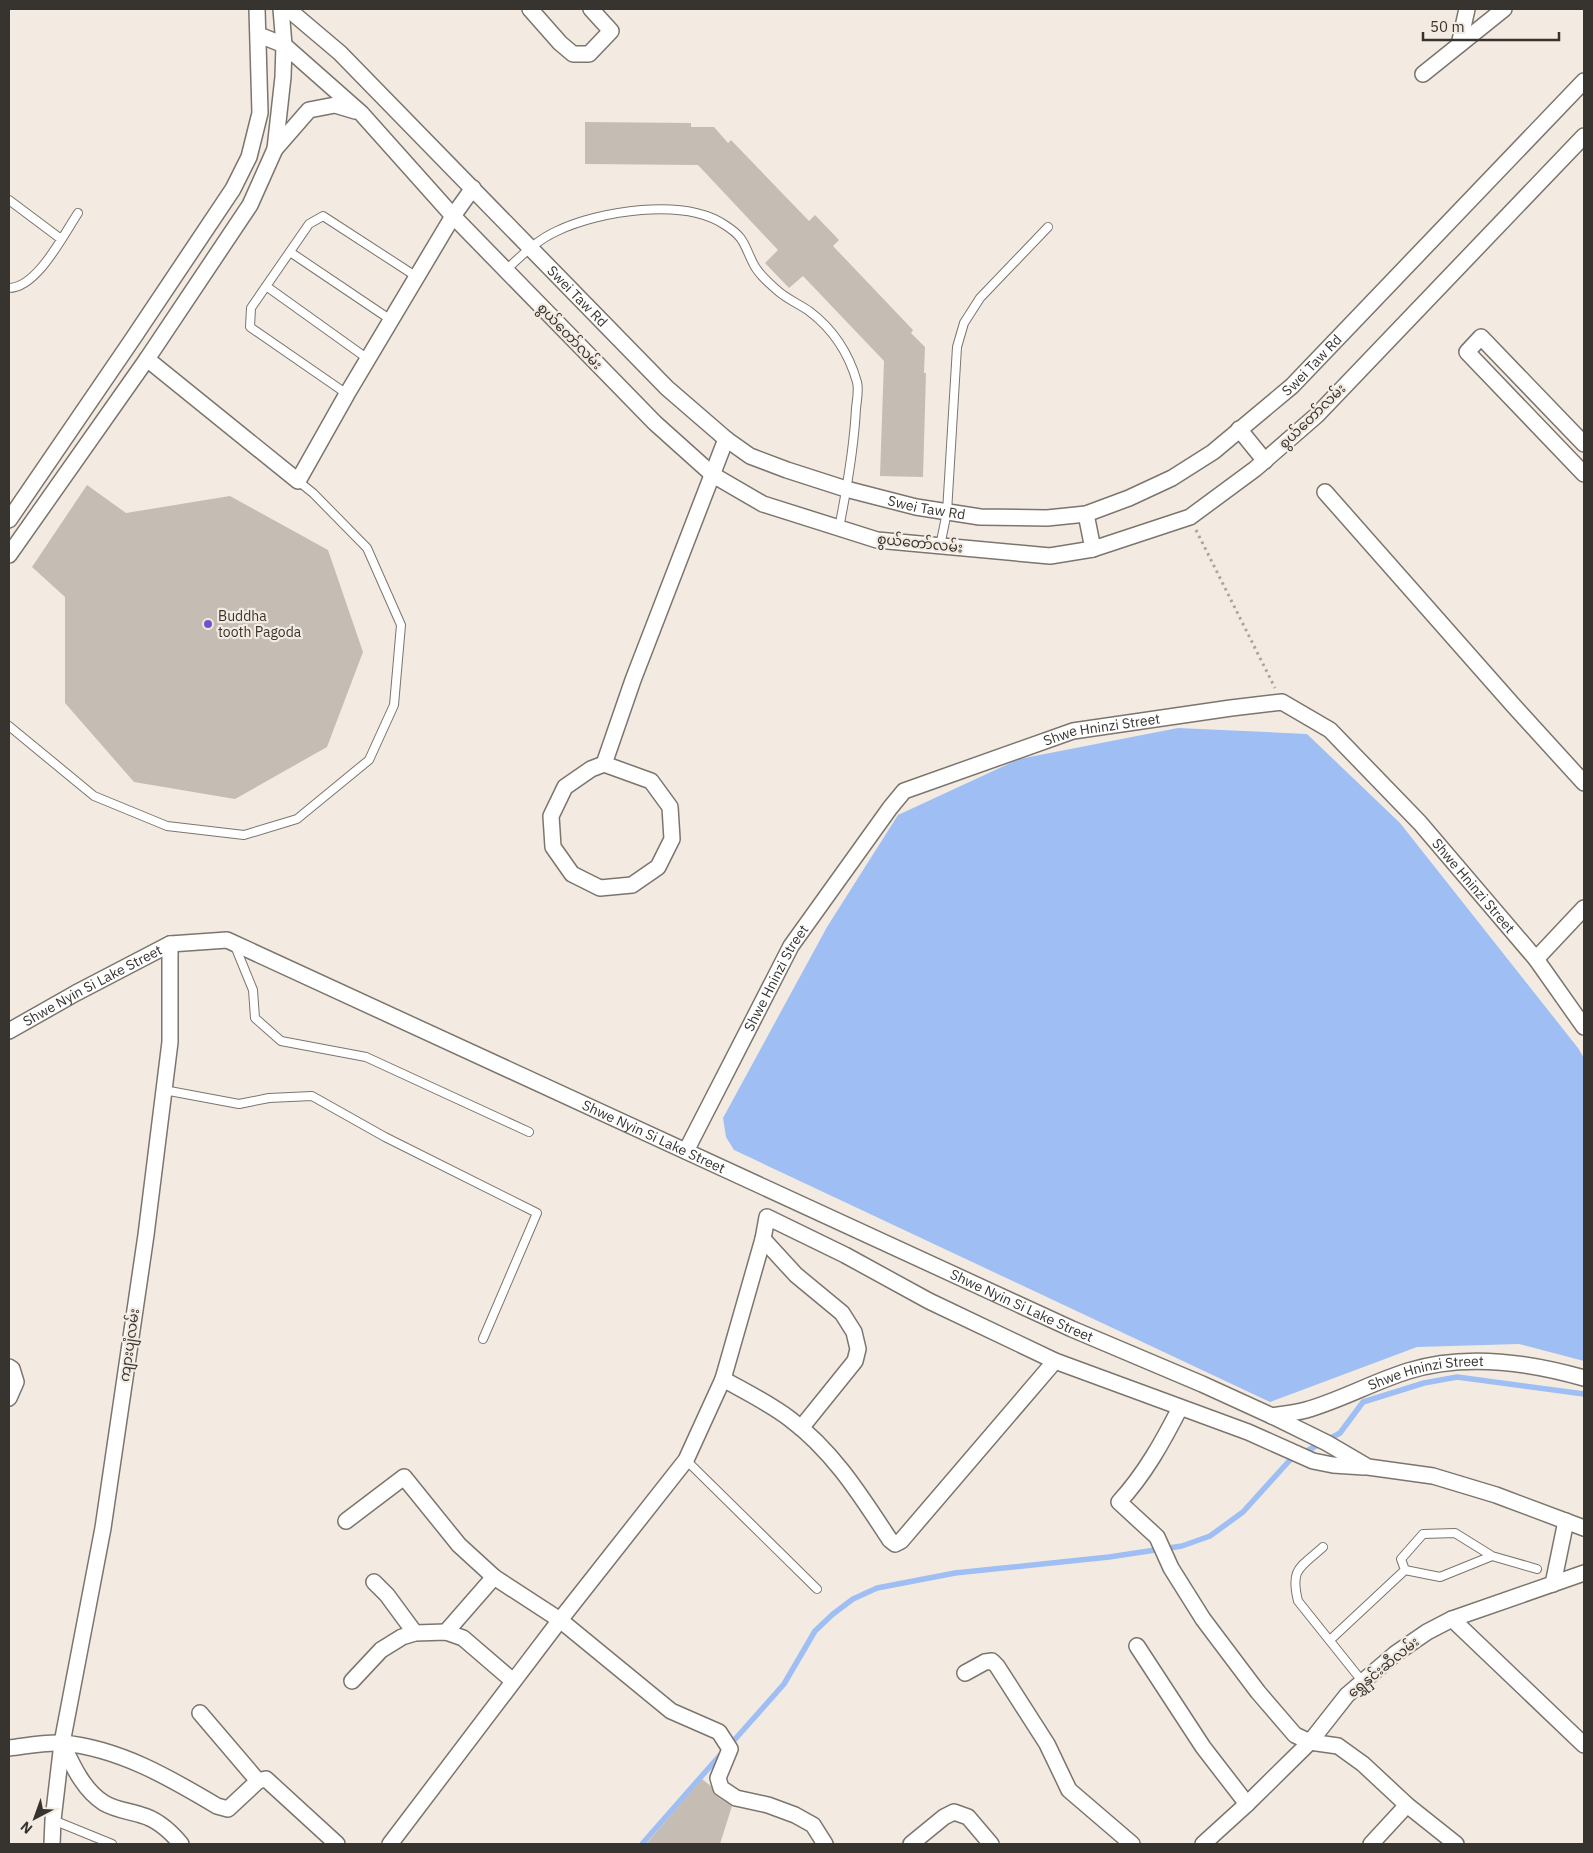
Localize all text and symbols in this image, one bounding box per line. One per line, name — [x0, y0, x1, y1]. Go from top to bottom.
scale bar — [1423, 10, 1559, 42]
text: 50 m — [1430, 17, 1465, 36]
street label: Swei Taw Rd — [543, 262, 611, 331]
street label: စွယ်တော်လမ်း — [532, 298, 607, 375]
street label: Swei Taw Rd — [1278, 331, 1346, 400]
street label: စွယ်တော်လမ်း — [1274, 379, 1351, 454]
street label: Swei Taw Rd — [886, 491, 967, 524]
street label: စွယ်တော်လမ်း — [876, 529, 964, 558]
place label: Buddha tooth Pagoda — [218, 607, 302, 641]
marker: Buddha tooth Pagoda — [202, 618, 214, 630]
street label: Shwe Hninzi Street — [1041, 709, 1161, 750]
street label: Shwe Hninzi Street — [1428, 835, 1519, 937]
street label: Shwe Hninzi Street — [740, 921, 812, 1034]
street label: Shwe Nyin Si Lake Street — [20, 941, 165, 1030]
street label: Shwe Nyin Si Lake Street — [579, 1096, 728, 1177]
street label: Shwe Nyin Si Lake Street — [947, 1265, 1096, 1346]
street label: ကျားပျံလမ်း — [114, 1307, 146, 1383]
street label: Shwe Hninzi Street — [1365, 1352, 1484, 1394]
street label: ရွှေနှင်းဆီလမ်း — [1343, 1632, 1424, 1704]
north arrow — [10, 1793, 60, 1843]
text: N — [17, 1818, 36, 1838]

